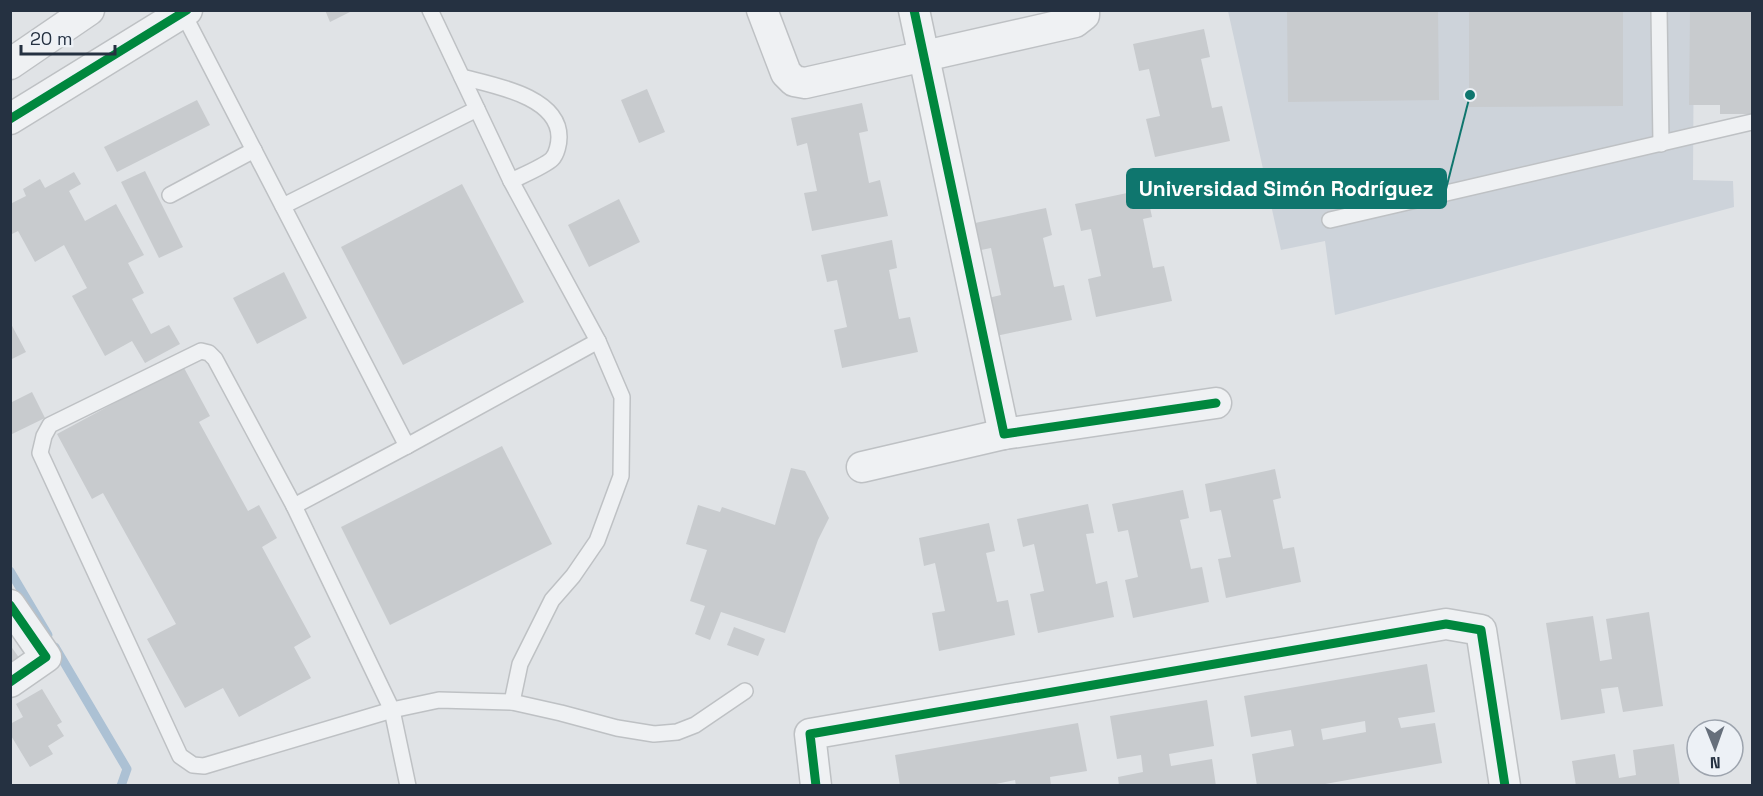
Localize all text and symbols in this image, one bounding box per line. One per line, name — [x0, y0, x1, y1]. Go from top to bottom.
scale bar — [21, 18, 116, 56]
text: 20 m — [30, 27, 73, 50]
callout: Universidad Simón Rodríguez — [1127, 169, 1446, 208]
text: Universidad Simón Rodríguez — [1139, 175, 1433, 202]
north arrow — [1685, 718, 1745, 778]
text: N — [1710, 752, 1721, 773]

